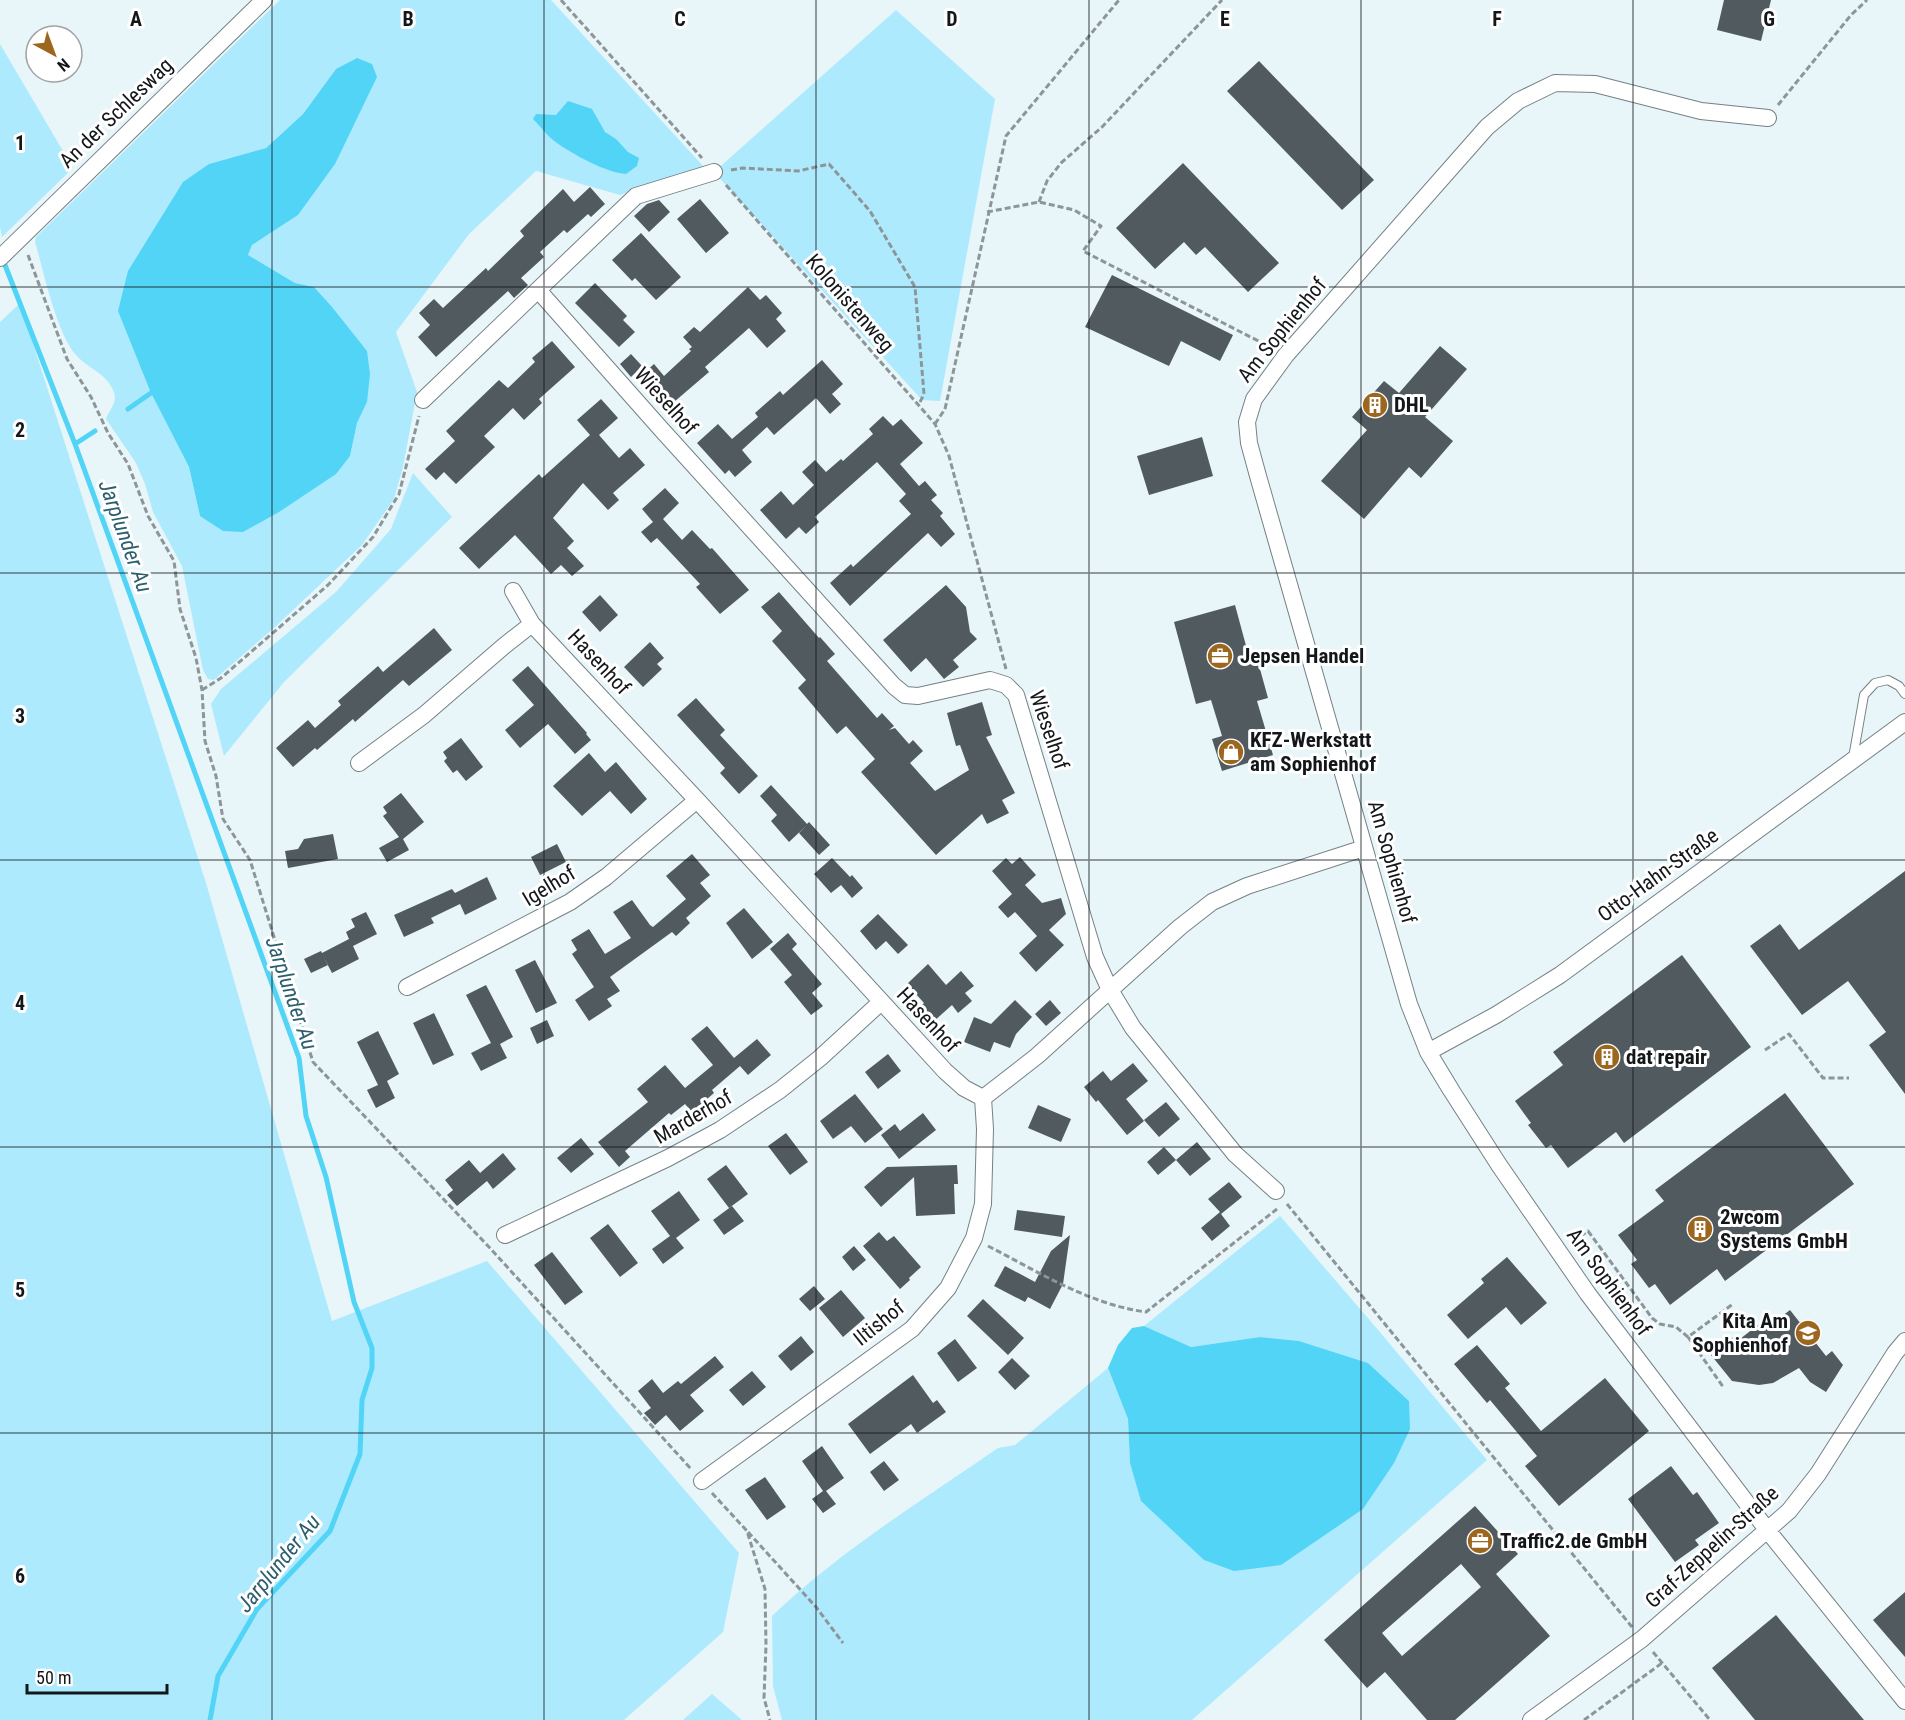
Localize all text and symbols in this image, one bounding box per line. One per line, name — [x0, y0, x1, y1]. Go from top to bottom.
text: A — [130, 7, 142, 31]
text: B — [402, 7, 414, 31]
text: C — [674, 7, 686, 31]
text: D — [946, 7, 958, 31]
text: E — [1220, 7, 1230, 31]
text: F — [1492, 7, 1502, 31]
text: G — [1763, 7, 1775, 31]
north arrow — [24, 24, 84, 84]
street label: An der Schleswag — [55, 53, 177, 173]
text: N — [54, 55, 73, 75]
text: 1 — [15, 131, 25, 155]
street label: Kolonistenweg — [801, 249, 899, 357]
street label: Am Sophienhof — [1233, 273, 1331, 387]
street label: Wieselhof — [630, 362, 703, 440]
building icon: DHL — [1360, 390, 1390, 420]
place label: DHL — [1394, 393, 1429, 417]
text: 2 — [15, 418, 25, 442]
water label: Jarplunder Au — [94, 477, 157, 596]
street label: Hasenhof — [563, 625, 635, 700]
office icon: Jepsen Handel — [1205, 641, 1235, 671]
place label: Jepsen Handel — [1240, 644, 1364, 668]
street label: Wieselhof — [1024, 687, 1074, 773]
text: 3 — [15, 704, 25, 728]
place label: KFZ-Werkstatt am Sophienhof — [1250, 728, 1376, 776]
shop icon: KFZ-Werkstatt am Sophienhof — [1216, 737, 1246, 767]
street label: Am Sophienhof — [1363, 798, 1421, 927]
street label: Otto-Hahn-Straße — [1593, 823, 1723, 927]
street label: Igelhof — [518, 861, 580, 911]
water label: Jarplunder Au — [261, 933, 323, 1053]
street label: Hasenhof — [892, 983, 964, 1058]
text: 4 — [15, 991, 25, 1015]
building icon: dat repair — [1592, 1042, 1622, 1072]
place label: dat repair — [1626, 1045, 1707, 1069]
street label: Marderhof — [650, 1085, 737, 1149]
place label: 2wcom Systems GmbH — [1720, 1205, 1848, 1253]
building icon: 2wcom Systems GmbH — [1685, 1214, 1715, 1244]
street label: Am Sophienhof — [1562, 1224, 1656, 1341]
text: 5 — [15, 1278, 25, 1302]
street label: Iltishof — [849, 1295, 909, 1351]
place label: Kita Am Sophienhof — [1692, 1309, 1788, 1357]
school or university icon: Kita Am Sophienhof — [1793, 1318, 1823, 1348]
street label: Graf-Zeppelin-Straße — [1641, 1481, 1783, 1613]
water label: Jarplunder Au — [232, 1510, 325, 1617]
office icon: Traffic2.de GmbH — [1465, 1526, 1495, 1556]
place label: Traffic2.de GmbH — [1500, 1529, 1647, 1553]
text: 6 — [15, 1564, 25, 1588]
scale bar — [27, 1657, 166, 1695]
text: 50 m — [36, 1667, 71, 1688]

